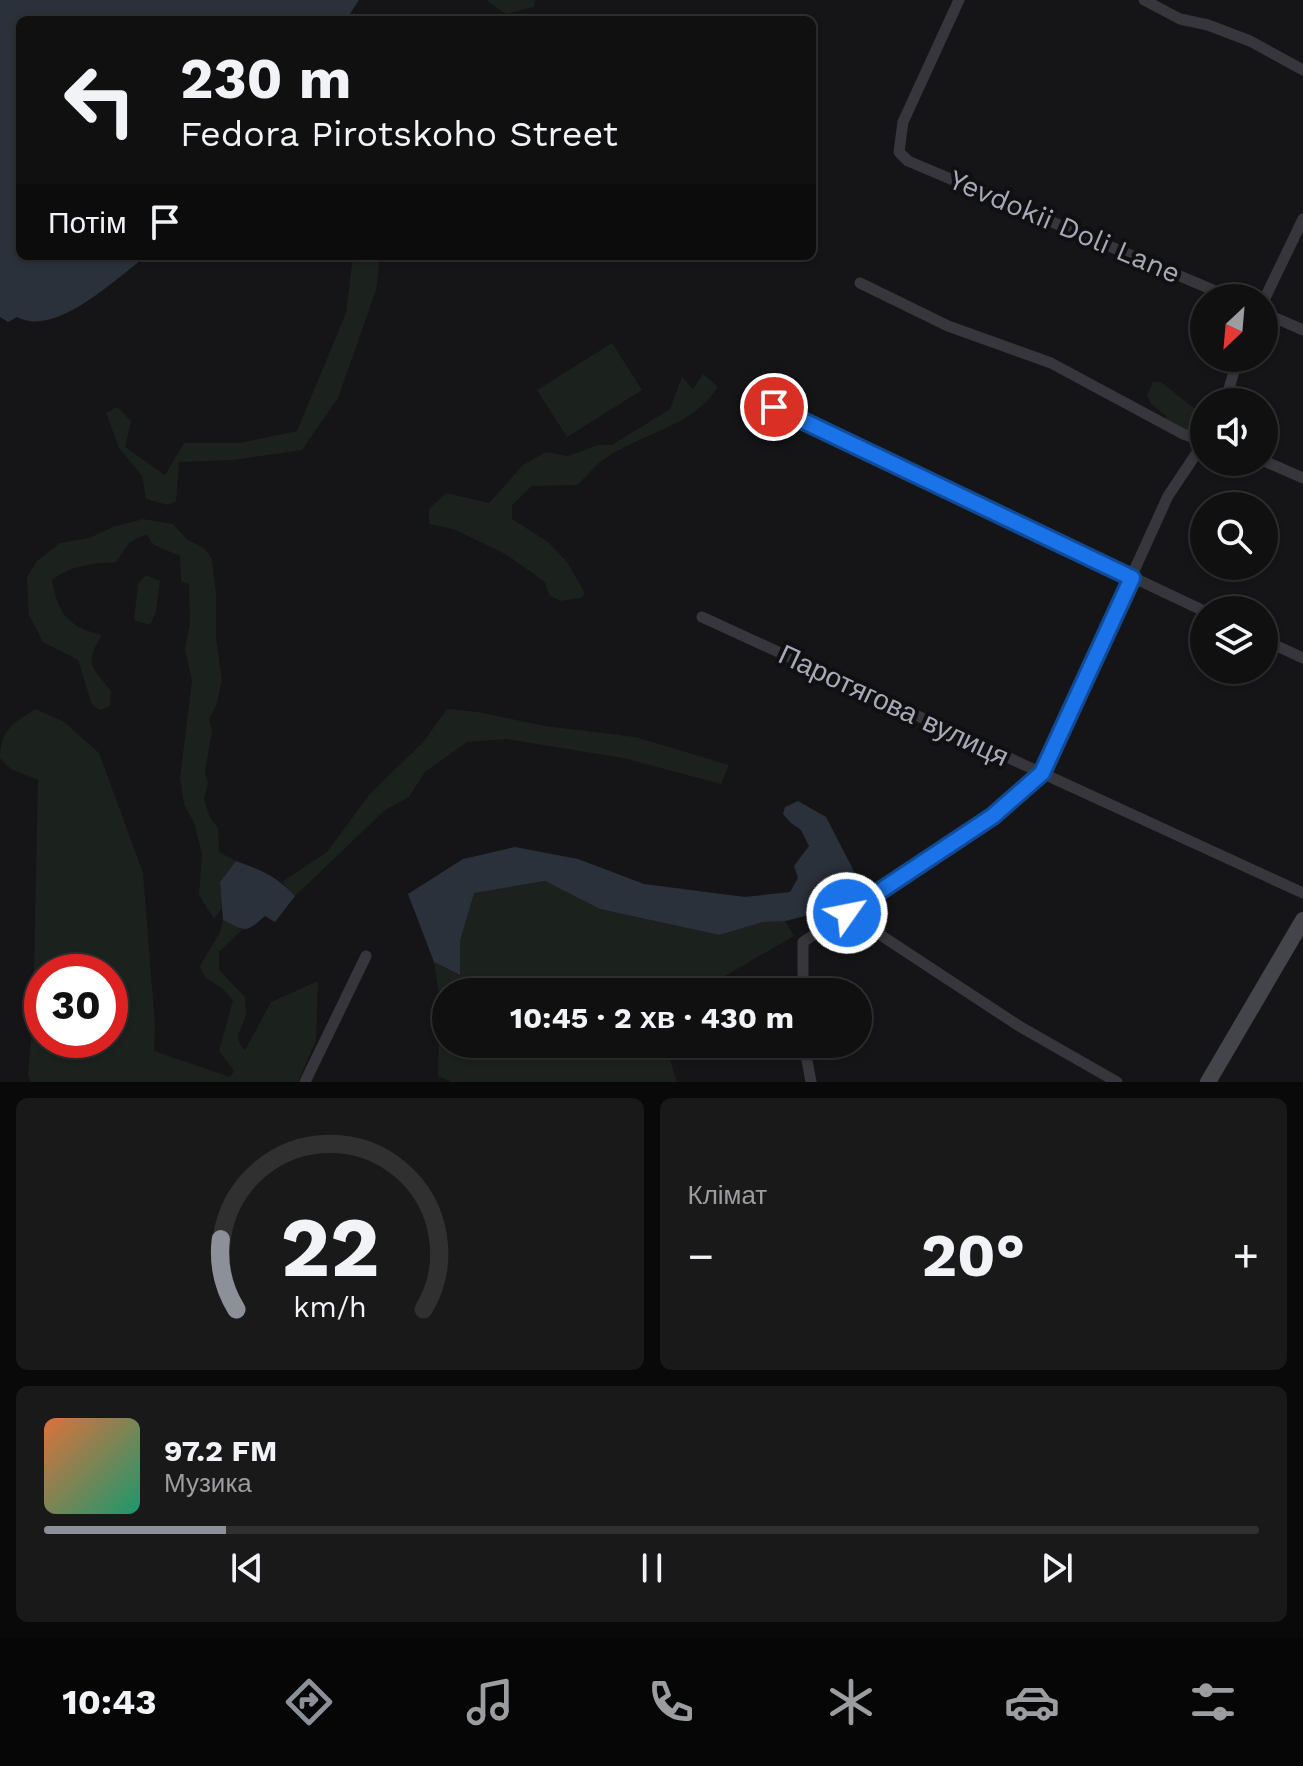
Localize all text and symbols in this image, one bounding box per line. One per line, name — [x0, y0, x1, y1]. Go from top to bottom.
text: 230 m — [180, 46, 351, 112]
icon: left — [48, 48, 152, 152]
text: Fedora Pirotskoho Street — [180, 113, 618, 155]
street label: Yevdokii Doli Lane — [944, 163, 1185, 290]
icon: arrive — [143, 200, 187, 244]
text: Потім — [48, 205, 127, 240]
north arrow — [1190, 284, 1278, 372]
map controls — [1190, 284, 1278, 684]
pin — [740, 373, 808, 441]
icon: arrive — [752, 385, 796, 429]
button: sound — [1190, 388, 1278, 476]
button: search — [1190, 492, 1278, 580]
button: layers — [1190, 596, 1278, 684]
street label: Паротягова вулиця — [774, 638, 1014, 773]
position arrow — [805, 871, 889, 955]
speed limit sign: 30 — [24, 954, 128, 1058]
text: 10:45 · 2 хв · 430 m — [510, 1000, 794, 1035]
text: Клімат — [688, 1180, 767, 1210]
text: 22 — [280, 1199, 379, 1296]
text: 20° — [921, 1220, 1025, 1291]
text: − — [688, 1230, 714, 1282]
text: + — [1232, 1230, 1259, 1282]
text: km/h — [293, 1290, 367, 1324]
text: 97.2 FM — [164, 1433, 277, 1468]
text: Музика — [164, 1468, 252, 1498]
icon: previous — [225, 1546, 269, 1590]
icon: pause — [630, 1546, 674, 1590]
icon: next — [1035, 1546, 1079, 1590]
icon: directions — [281, 1674, 337, 1730]
icon: music — [462, 1674, 518, 1730]
icon: phone — [643, 1674, 699, 1730]
icon: climate — [823, 1674, 879, 1730]
icon: car — [1004, 1674, 1060, 1730]
icon: filters — [1185, 1674, 1241, 1730]
text: 10:43 — [62, 1681, 157, 1723]

